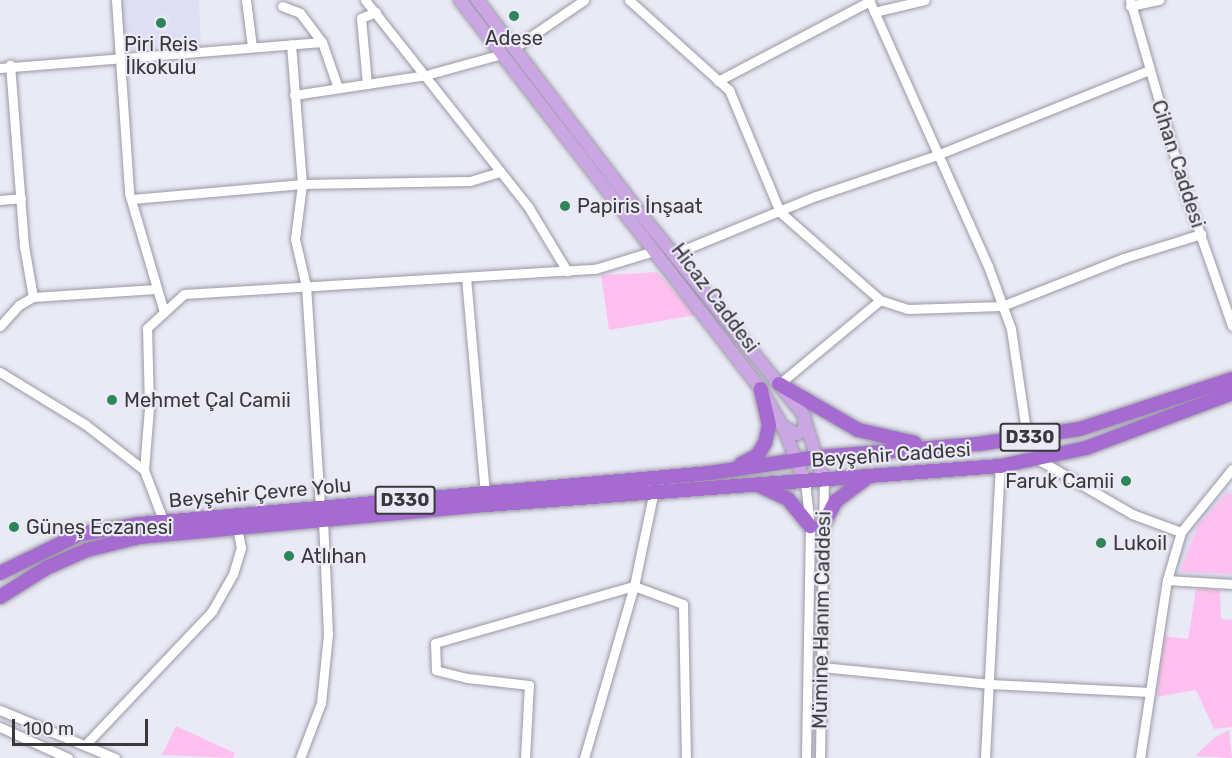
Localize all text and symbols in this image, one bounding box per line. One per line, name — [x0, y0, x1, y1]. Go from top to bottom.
marker: Adese — [507, 9, 521, 23]
marker: Piri Reis İlkokulu — [154, 16, 168, 30]
place label: Adese — [485, 26, 543, 50]
place label: Piri Reis İlkokulu — [124, 33, 198, 80]
street label: Cihan Caddesi — [1146, 97, 1210, 231]
place label: Papiris İnşaat — [577, 194, 703, 218]
marker: Papiris İnşaat — [558, 199, 572, 213]
street label: Hicaz Caddesi — [666, 239, 764, 357]
place label: Mehmet Çal Camii — [124, 388, 291, 412]
marker: Mehmet Çal Camii — [105, 393, 119, 407]
road number: D330 — [998, 422, 1062, 452]
street label: Beyşehir Caddesi — [810, 437, 972, 473]
place label: Faruk Camii — [1005, 469, 1114, 493]
street label: Beyşehir Çevre Yolu — [167, 473, 353, 513]
marker: Faruk Camii — [1119, 474, 1133, 488]
road number: D330 — [374, 485, 436, 515]
street label: Mümine Hanım Caddesi — [808, 511, 836, 729]
place label: Güneş Eczanesi — [26, 515, 173, 539]
marker: Güneş Eczanesi — [7, 520, 21, 534]
place label: Lukoil — [1113, 531, 1167, 555]
marker: Lukoil — [1094, 536, 1108, 550]
place label: Atlıhan — [301, 544, 367, 568]
marker: Atlıhan — [282, 549, 296, 563]
scale bar — [15, 707, 152, 745]
text: 100 m — [23, 718, 74, 740]

